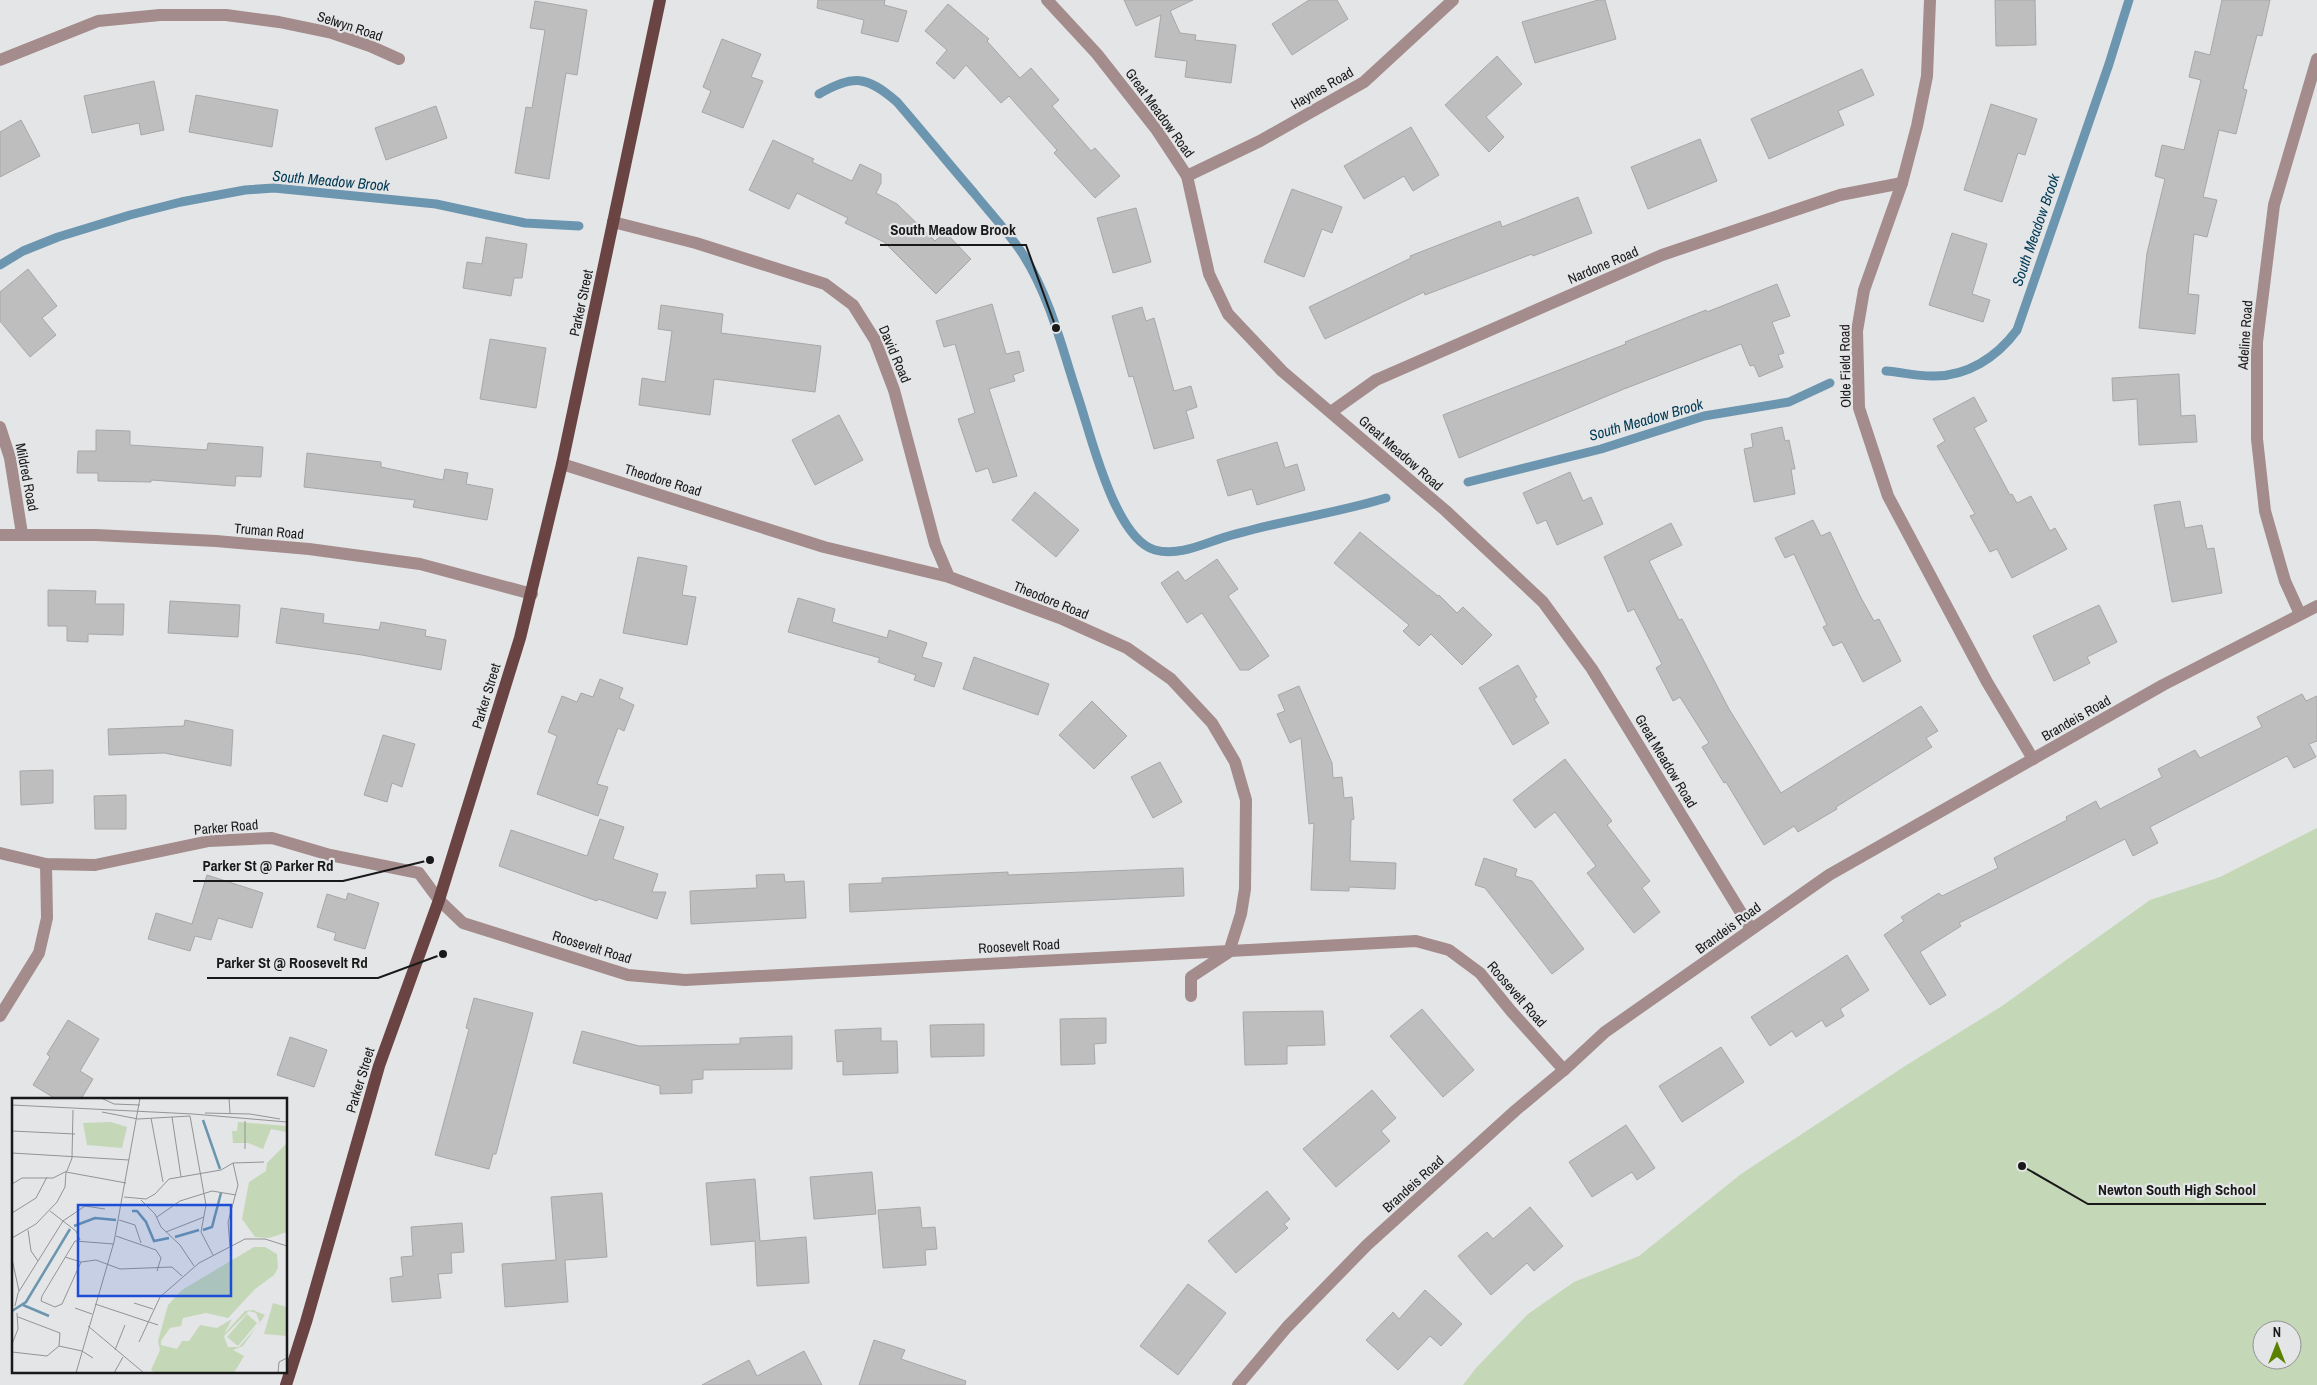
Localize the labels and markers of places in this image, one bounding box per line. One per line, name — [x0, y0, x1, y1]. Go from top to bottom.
callout: South Meadow Brook — [880, 215, 1026, 245]
callout: Parker St @ Parker Rd — [193, 851, 343, 881]
callout: Parker St @ Roosevelt Rd — [207, 948, 378, 978]
callout: Newton South High School — [2088, 1174, 2266, 1204]

